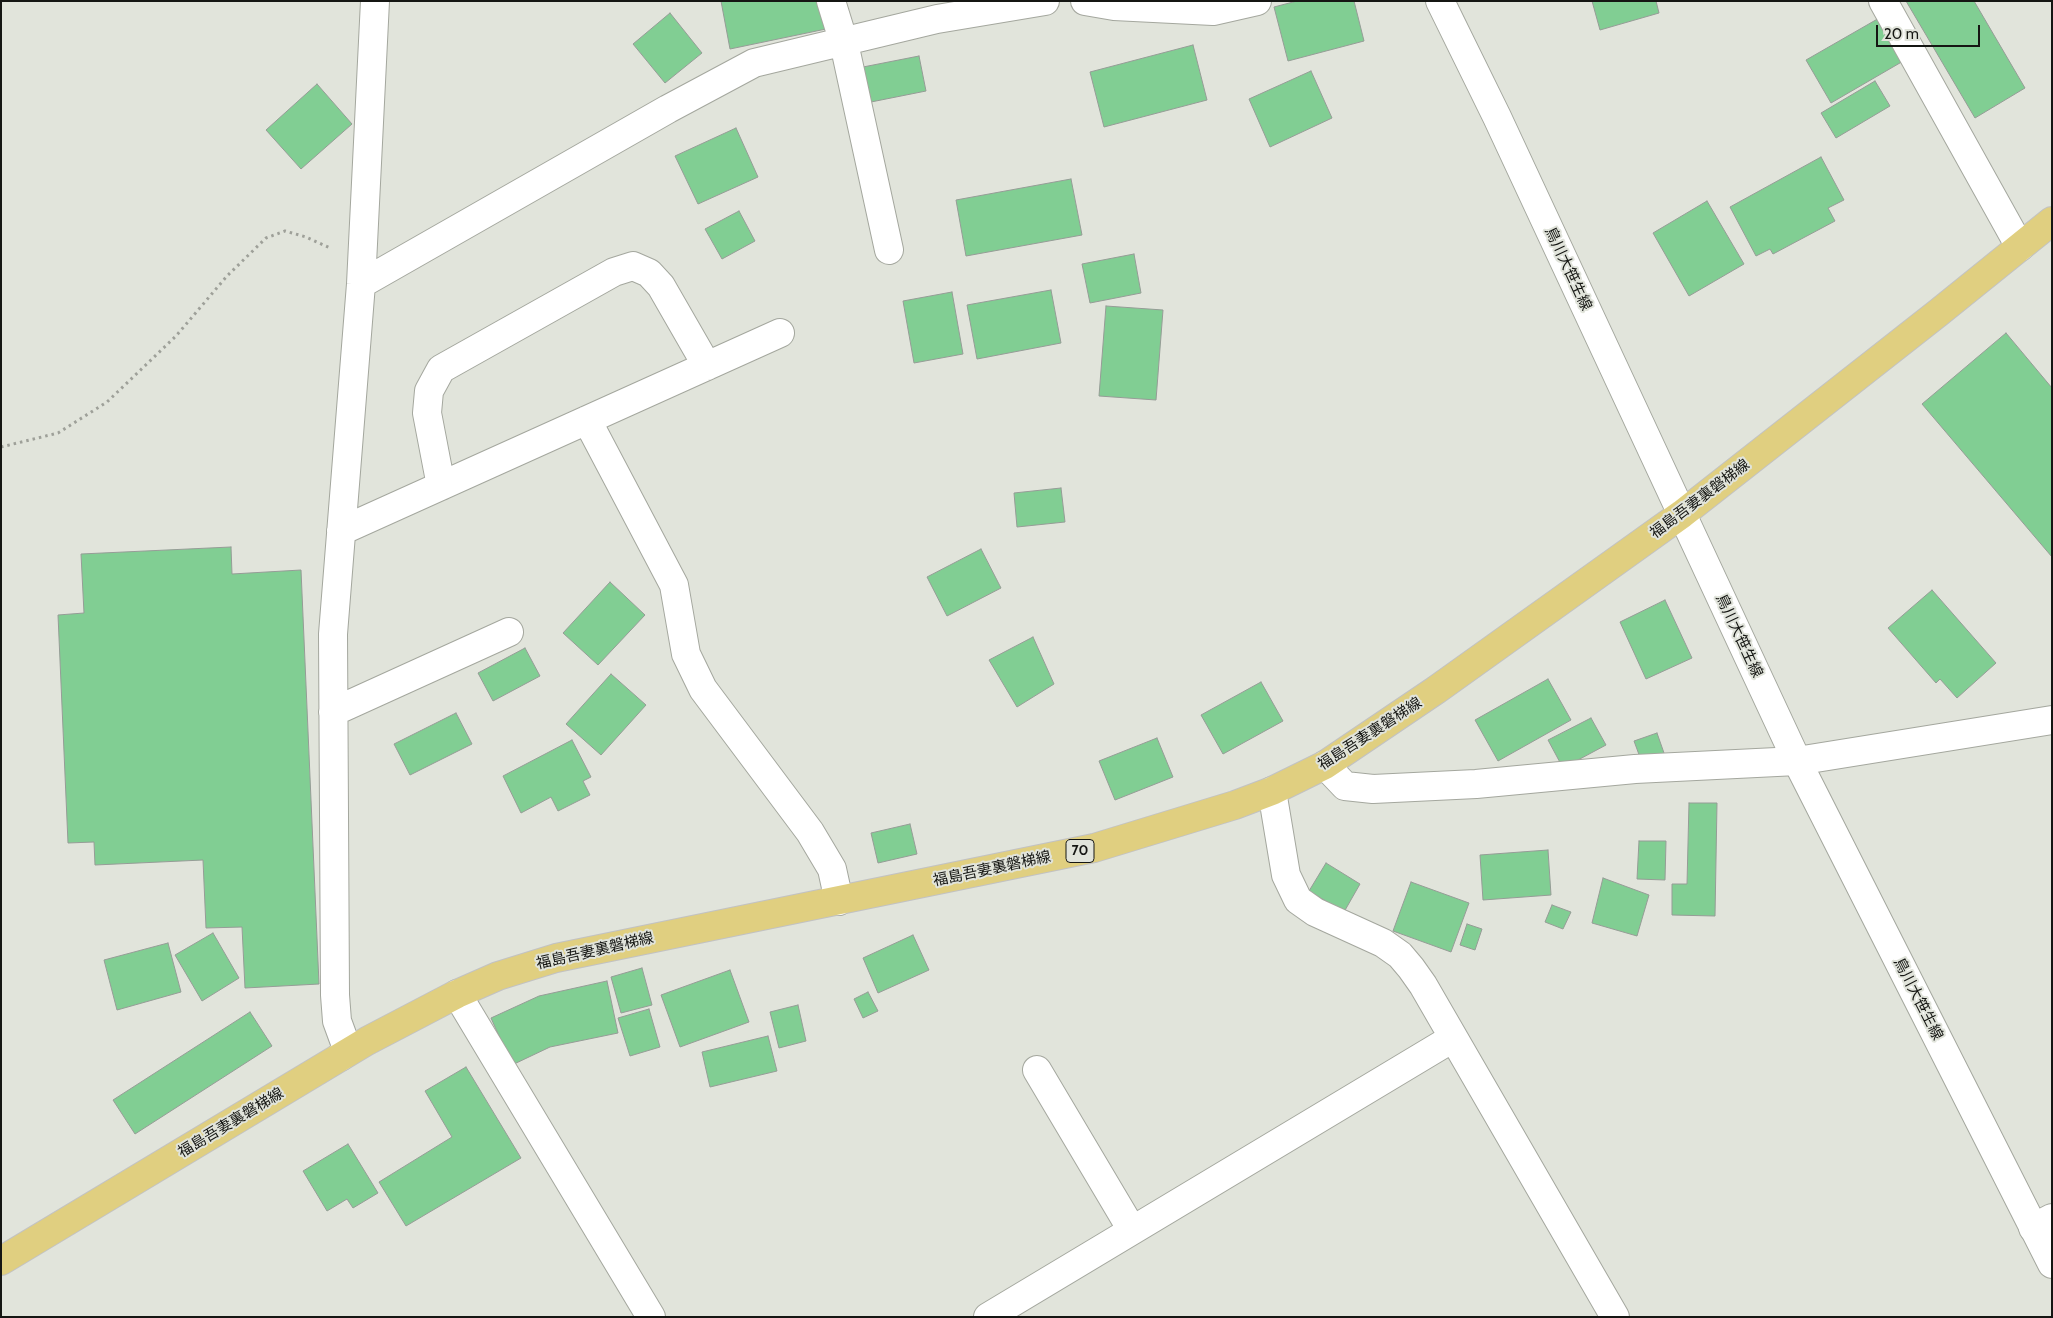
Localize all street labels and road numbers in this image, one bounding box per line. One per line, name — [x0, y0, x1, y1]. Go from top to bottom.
street label: 鳥川大笹生線 — [1541, 224, 1595, 314]
street label: 福島吾妻裏磐梯線 — [1647, 456, 1753, 542]
street label: 鳥川大笹生線 — [1712, 591, 1766, 681]
street label: 福島吾妻裏磐梯線 — [1315, 694, 1425, 774]
road number: 70 — [1066, 839, 1094, 862]
street label: 福島吾妻裏磐梯線 — [931, 848, 1053, 890]
street label: 福島吾妻裏磐梯線 — [535, 929, 655, 973]
street label: 鳥川大笹生線 — [1890, 955, 1946, 1043]
street label: 福島吾妻裏磐梯線 — [175, 1084, 287, 1162]

